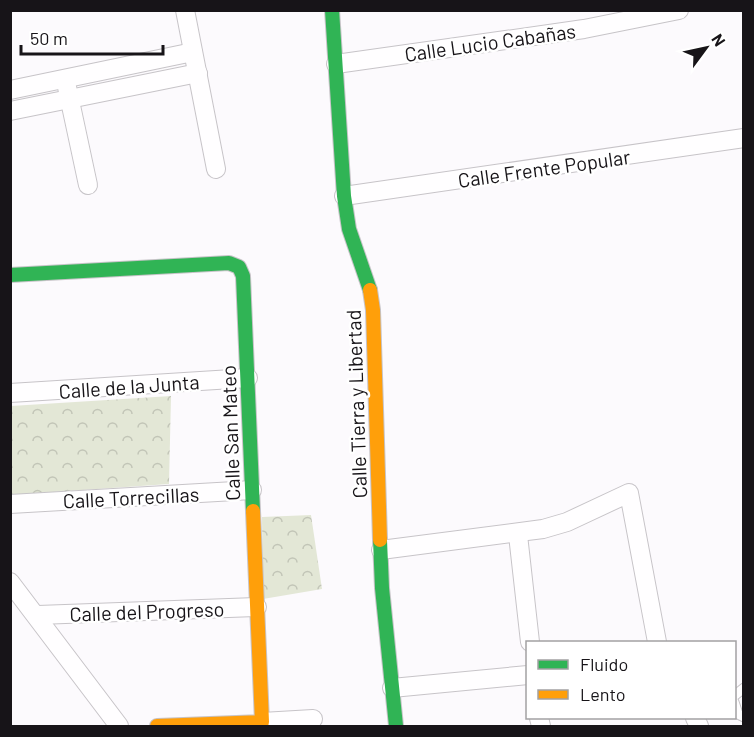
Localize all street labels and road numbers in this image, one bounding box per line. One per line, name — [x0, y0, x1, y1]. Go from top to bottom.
street label: Calle Lucio Cabañas — [403, 18, 577, 66]
street label: Calle Frente Popular — [456, 144, 632, 192]
street label: Calle Tierra y Libertad — [341, 309, 371, 499]
street label: Calle San Mateo — [216, 365, 244, 501]
street label: Calle de la Junta — [58, 369, 200, 403]
street label: Calle Torrecillas — [62, 481, 200, 513]
street label: Calle del Progreso — [69, 596, 225, 626]

